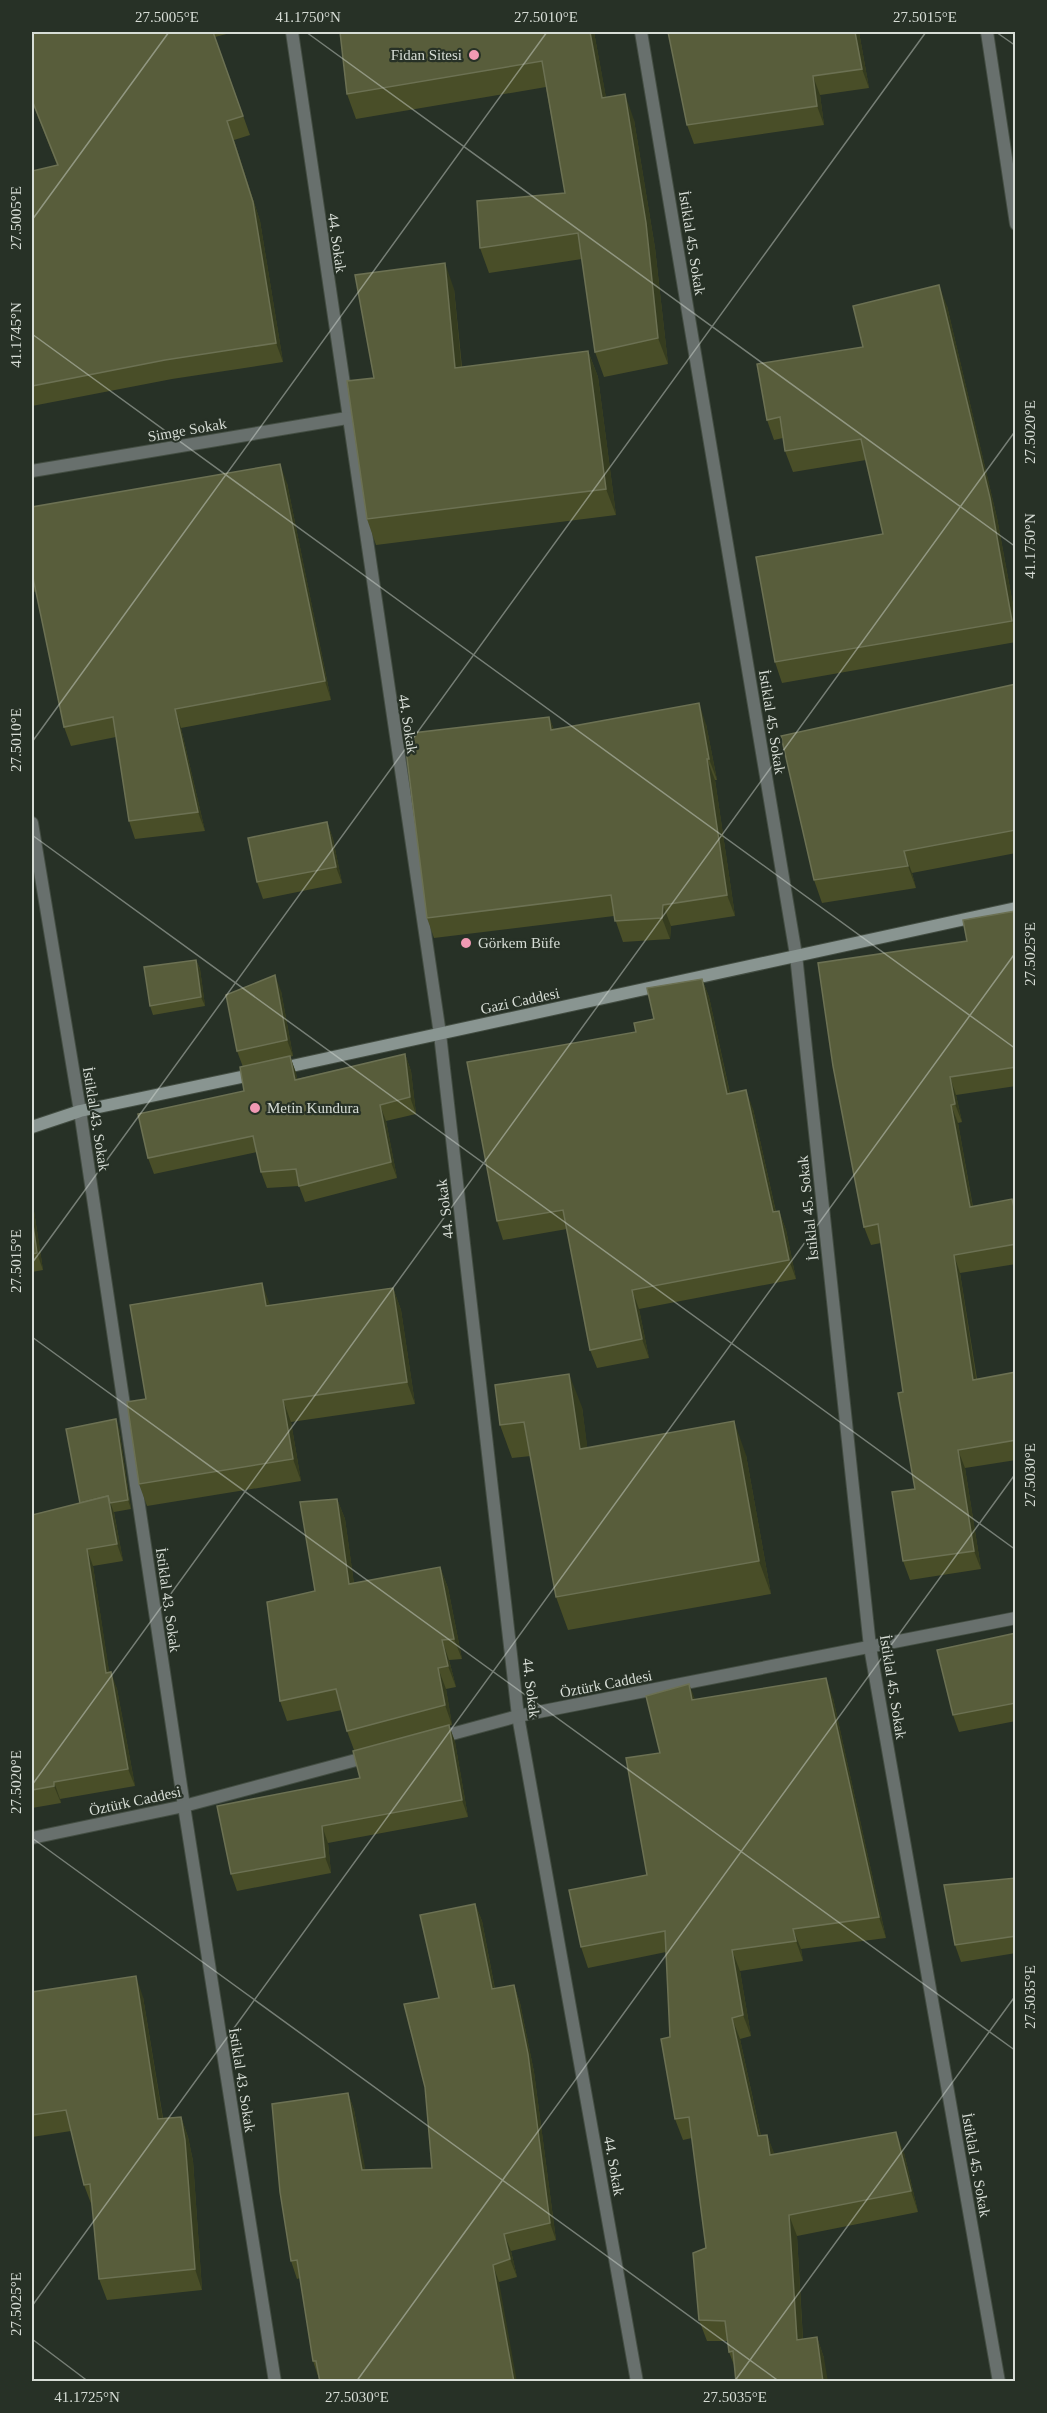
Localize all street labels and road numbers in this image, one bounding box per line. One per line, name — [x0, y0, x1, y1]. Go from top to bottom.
street label: İstiklal 45. Sokak — [676, 190, 708, 297]
street label: 44. Sokak — [325, 212, 349, 274]
street label: Simge Sokak — [146, 415, 228, 445]
street label: İstiklal 45. Sokak — [756, 669, 788, 776]
street label: 44. Sokak — [395, 693, 421, 755]
street label: Gazi Caddesi — [479, 985, 561, 1017]
street label: İstiklal 43. Sokak — [80, 1066, 112, 1173]
street label: İstiklal 45. Sokak — [794, 1154, 821, 1261]
street label: 44. Sokak — [433, 1178, 457, 1240]
street label: İstiklal 43. Sokak — [153, 1547, 183, 1654]
street label: İstiklal 45. Sokak — [877, 1634, 909, 1741]
street label: 44. Sokak — [519, 1657, 543, 1719]
street label: Öztürk Caddesi — [558, 1667, 654, 1701]
street label: Öztürk Caddesi — [87, 1783, 183, 1819]
street label: İstiklal 43. Sokak — [226, 2027, 258, 2134]
street label: İstiklal 45. Sokak — [959, 2112, 993, 2219]
street label: 44. Sokak — [601, 2135, 627, 2197]

